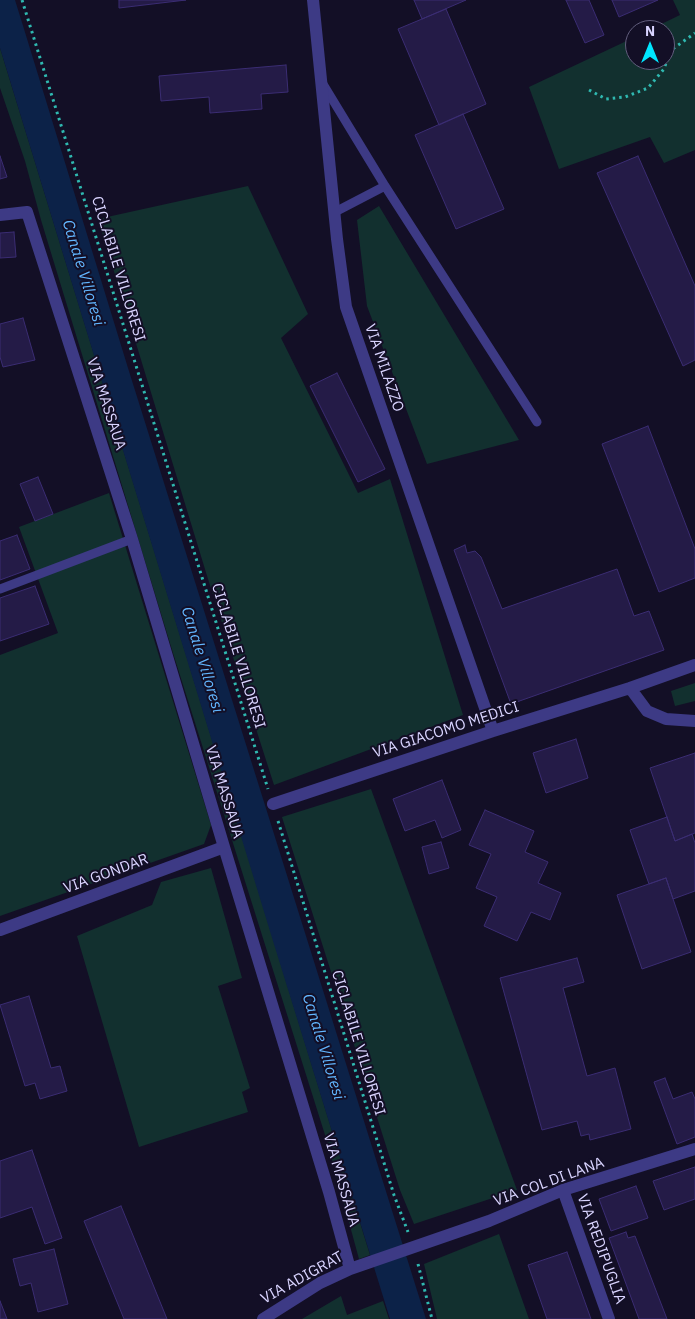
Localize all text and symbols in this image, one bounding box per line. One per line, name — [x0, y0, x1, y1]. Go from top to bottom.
north arrow — [625, 20, 675, 70]
text: N — [645, 22, 655, 40]
street label: CICLABILE VILLORESI — [87, 194, 149, 344]
water label: Canale Villoresi — [58, 218, 108, 328]
street label: VIA MILAZZO — [361, 322, 407, 414]
street label: VIA MASSAUA — [83, 355, 129, 453]
street label: CICLABILE VILLORESI — [207, 581, 269, 731]
water label: Canale Villoresi — [177, 605, 227, 715]
street label: VIA GIACOMO MEDICI — [371, 698, 521, 762]
street label: VIA MASSAUA — [201, 743, 247, 841]
street label: VIA GONDAR — [61, 850, 151, 898]
street label: CICLABILE VILLORESI — [327, 968, 389, 1118]
water label: Canale Villoresi — [298, 992, 348, 1102]
street label: VIA MASSAUA — [319, 1131, 363, 1229]
street label: VIA COL DI LANA — [491, 1154, 607, 1210]
street label: VIA REDIPUGLIA — [573, 1192, 629, 1306]
street label: VIA ADIGRAT — [258, 1248, 346, 1308]

